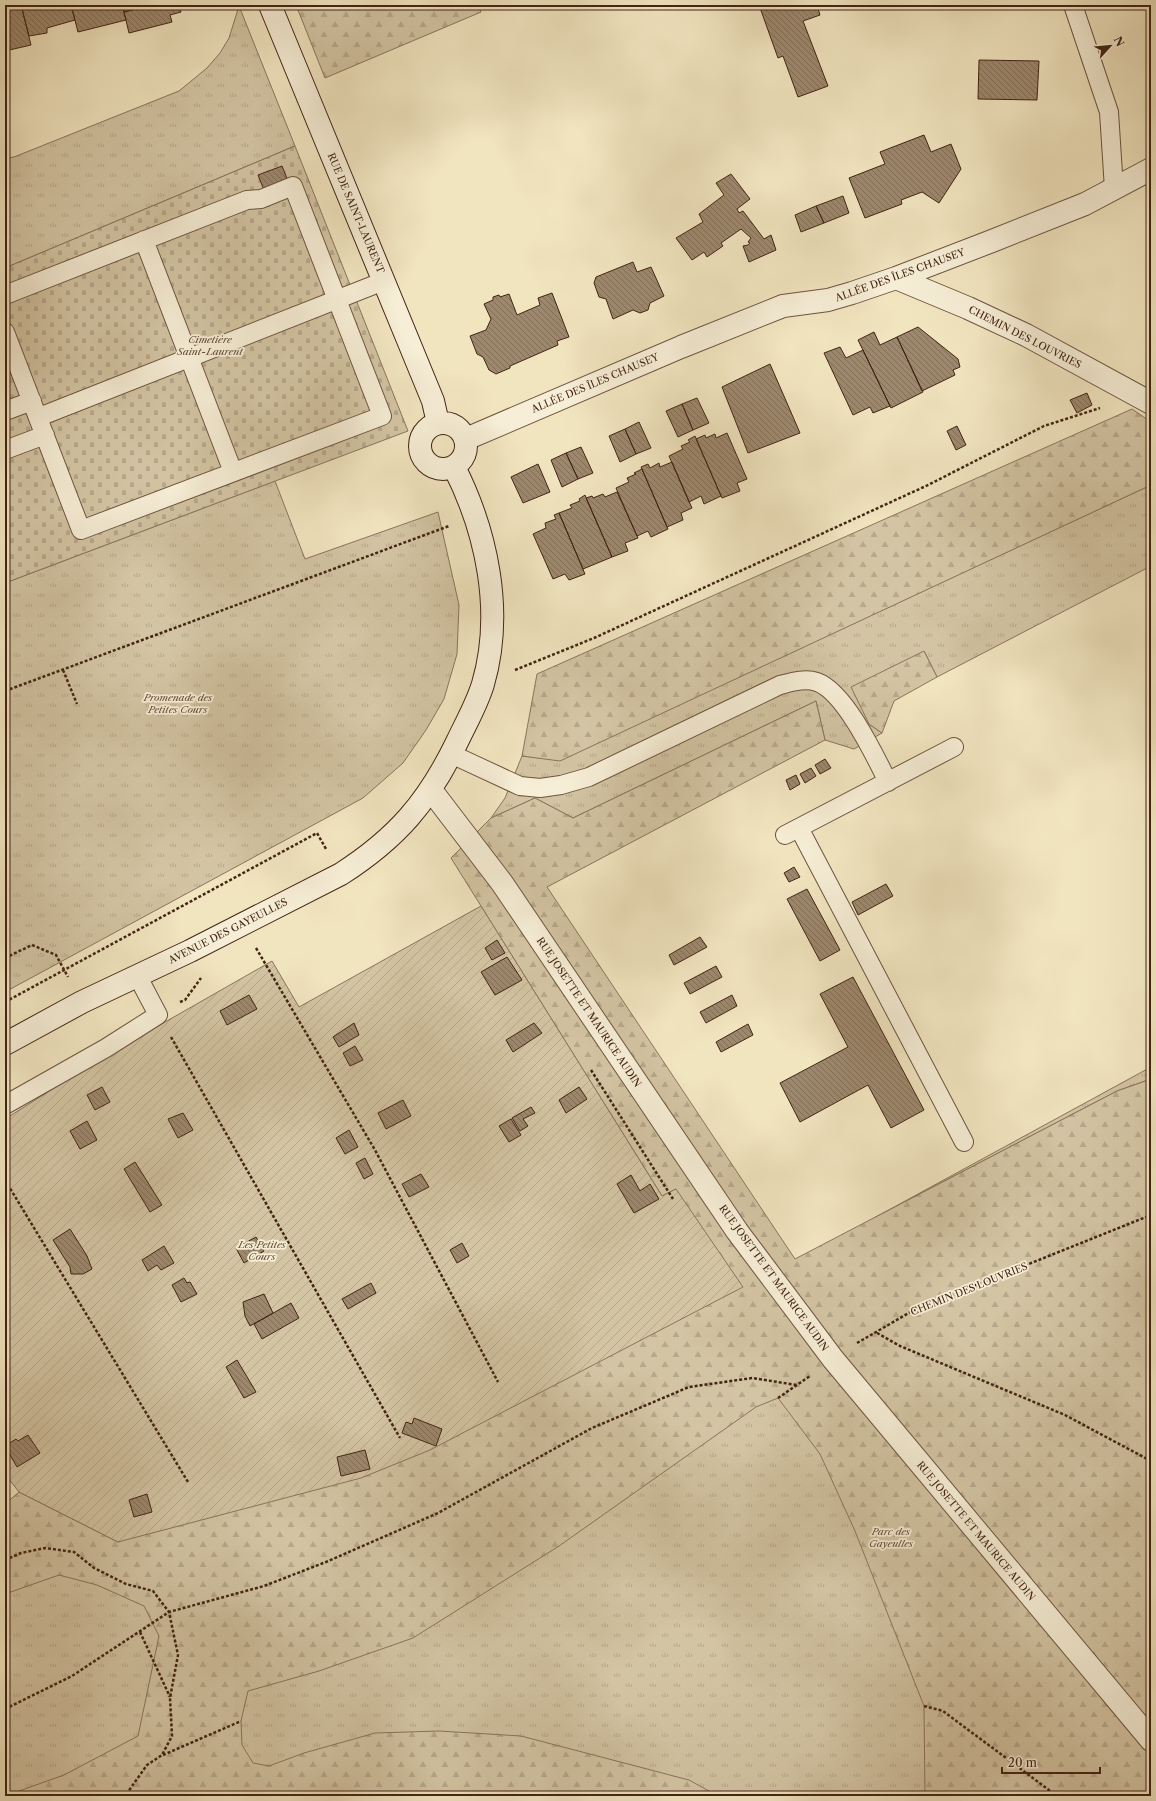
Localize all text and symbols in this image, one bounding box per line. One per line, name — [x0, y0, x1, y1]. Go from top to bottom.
north arrow — [1090, 26, 1130, 66]
text: N — [1111, 34, 1128, 49]
street label: RUE DE SAINT-LAURENT — [325, 151, 388, 276]
street label: ALLÉE DES ÎLES CHAUSEY — [832, 245, 968, 305]
street label: CHEMIN DES LOUVRIES — [966, 303, 1084, 371]
park label: Cimetière Saint-Laurent — [176, 333, 243, 358]
street label: ALLÉE DES ÎLES CHAUSEY — [528, 350, 662, 416]
park label: Promenade des Petites Cours — [143, 691, 213, 716]
street label: AVENUE DES GAYEULLES — [165, 895, 290, 967]
street label: RUE JOSETTE ET MAURICE AUDIN — [534, 935, 644, 1089]
street label: RUE JOSETTE ET MAURICE AUDIN — [716, 1202, 832, 1354]
park label: Les Petites Cours — [237, 1238, 286, 1263]
street label: CHEMIN DES LOUVRIES — [909, 1260, 1029, 1318]
street label: RUE JOSETTE ET MAURICE AUDIN — [914, 1459, 1038, 1603]
park label: Parc des Gayeulles — [869, 1525, 914, 1550]
scale bar — [1002, 1749, 1100, 1775]
text: 20 m — [1008, 1755, 1037, 1770]

